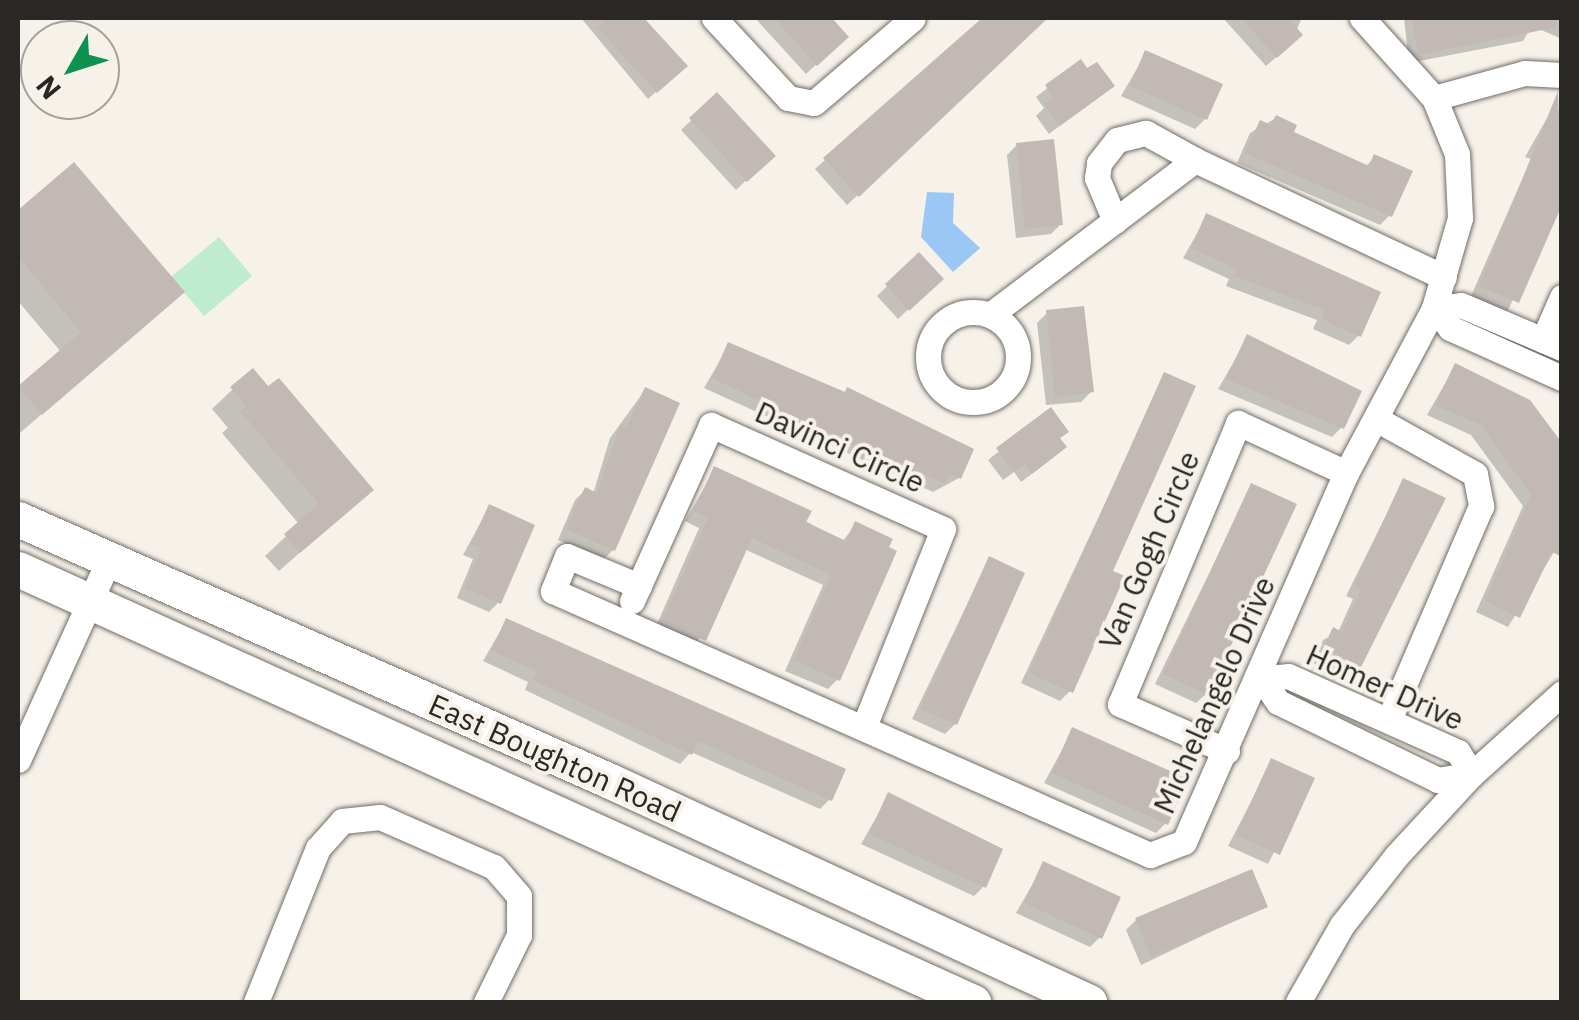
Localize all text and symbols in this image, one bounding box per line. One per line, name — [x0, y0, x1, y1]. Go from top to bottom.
north arrow — [20, 20, 120, 120]
text: N — [27, 68, 69, 107]
street label: Davinci Circle — [750, 394, 930, 500]
street label: Van Gogh Circle — [1091, 445, 1207, 655]
street label: Michelangelo Drive — [1146, 571, 1282, 819]
street label: Homer Drive — [1301, 636, 1469, 738]
street label: East Boughton Road — [423, 686, 687, 830]

